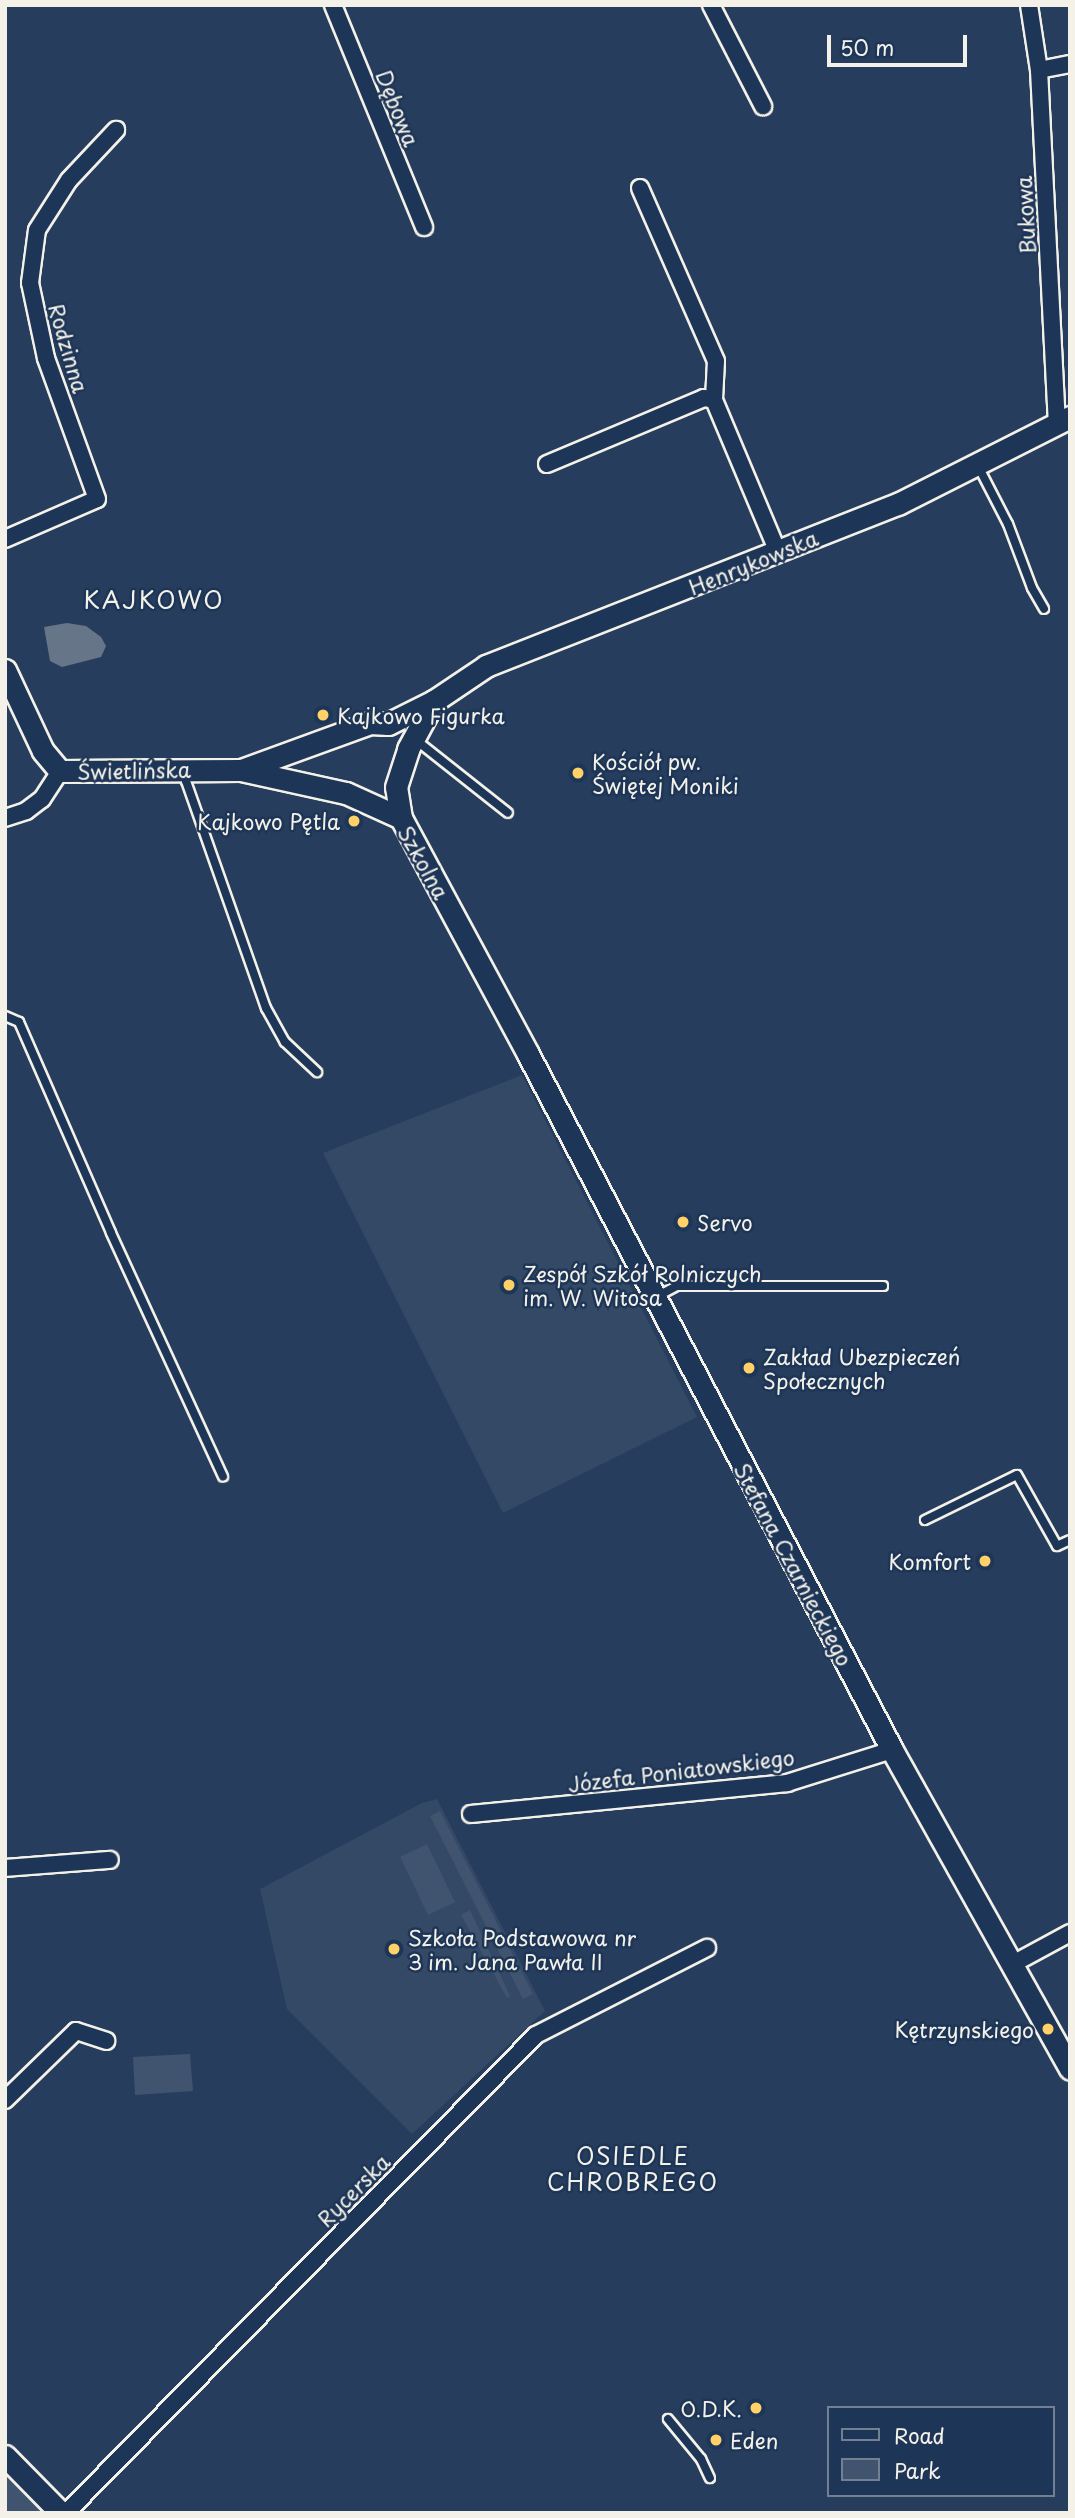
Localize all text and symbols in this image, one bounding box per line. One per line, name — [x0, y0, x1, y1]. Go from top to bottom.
scale bar — [830, 21, 970, 65]
text: 50 m — [840, 31, 894, 63]
street label: Dębowa — [371, 66, 425, 150]
street label: Bukowa — [1010, 175, 1040, 255]
street label: Rodzinna — [44, 300, 94, 396]
street label: Henrykowska — [685, 525, 821, 599]
district label: KAJKOWO — [84, 586, 224, 614]
place label: Kajkowo Figurka — [337, 702, 504, 728]
marker: Kajkowo Figurka — [315, 707, 331, 723]
place label: Kościół pw. Świętej Moniki — [592, 748, 739, 798]
street label: Świetlińska — [77, 756, 191, 784]
marker: Kościół pw. Świętej Moniki — [570, 765, 586, 781]
place label: Kajkowo Pętla — [198, 808, 340, 834]
marker: Kajkowo Pętla — [346, 813, 362, 829]
street label: Szkolna — [394, 821, 454, 903]
place label: Servo — [697, 1209, 753, 1235]
marker: Servo — [675, 1214, 691, 1230]
place label: Zespół Szkół Rolniczych im. W. Witosa — [523, 1260, 762, 1310]
marker: Zespół Szkół Rolniczych im. W. Witosa — [501, 1277, 517, 1293]
place label: Zakład Ubezpieczeń Społecznych — [763, 1343, 962, 1393]
marker: Zakład Ubezpieczeń Społecznych — [741, 1360, 757, 1376]
street label: Stefana Czarnieckiego — [730, 1459, 858, 1669]
place label: Komfort — [888, 1548, 971, 1574]
marker: Komfort — [977, 1553, 993, 1569]
street label: Józefa Poniatowskiego — [567, 1744, 795, 1796]
place label: Szkoła Podstawowa nr 3 im. Jana Pawła II — [408, 1924, 634, 1974]
marker: Szkoła Podstawowa nr 3 im. Jana Pawła II — [386, 1941, 402, 1957]
place label: Kętrzynskiego — [895, 2016, 1034, 2042]
marker: Kętrzynskiego — [1040, 2021, 1056, 2037]
district label: OSIEDLE CHROBREGO — [550, 2142, 716, 2196]
street label: Rycerska — [312, 2149, 394, 2231]
place label: O.D.K. — [680, 2395, 742, 2421]
marker: O.D.K. — [748, 2400, 764, 2416]
legend — [827, 2406, 1054, 2497]
text: Road — [894, 2419, 945, 2451]
place label: Eden — [730, 2427, 778, 2453]
marker: Eden — [708, 2432, 724, 2448]
text: Park — [894, 2454, 941, 2486]

